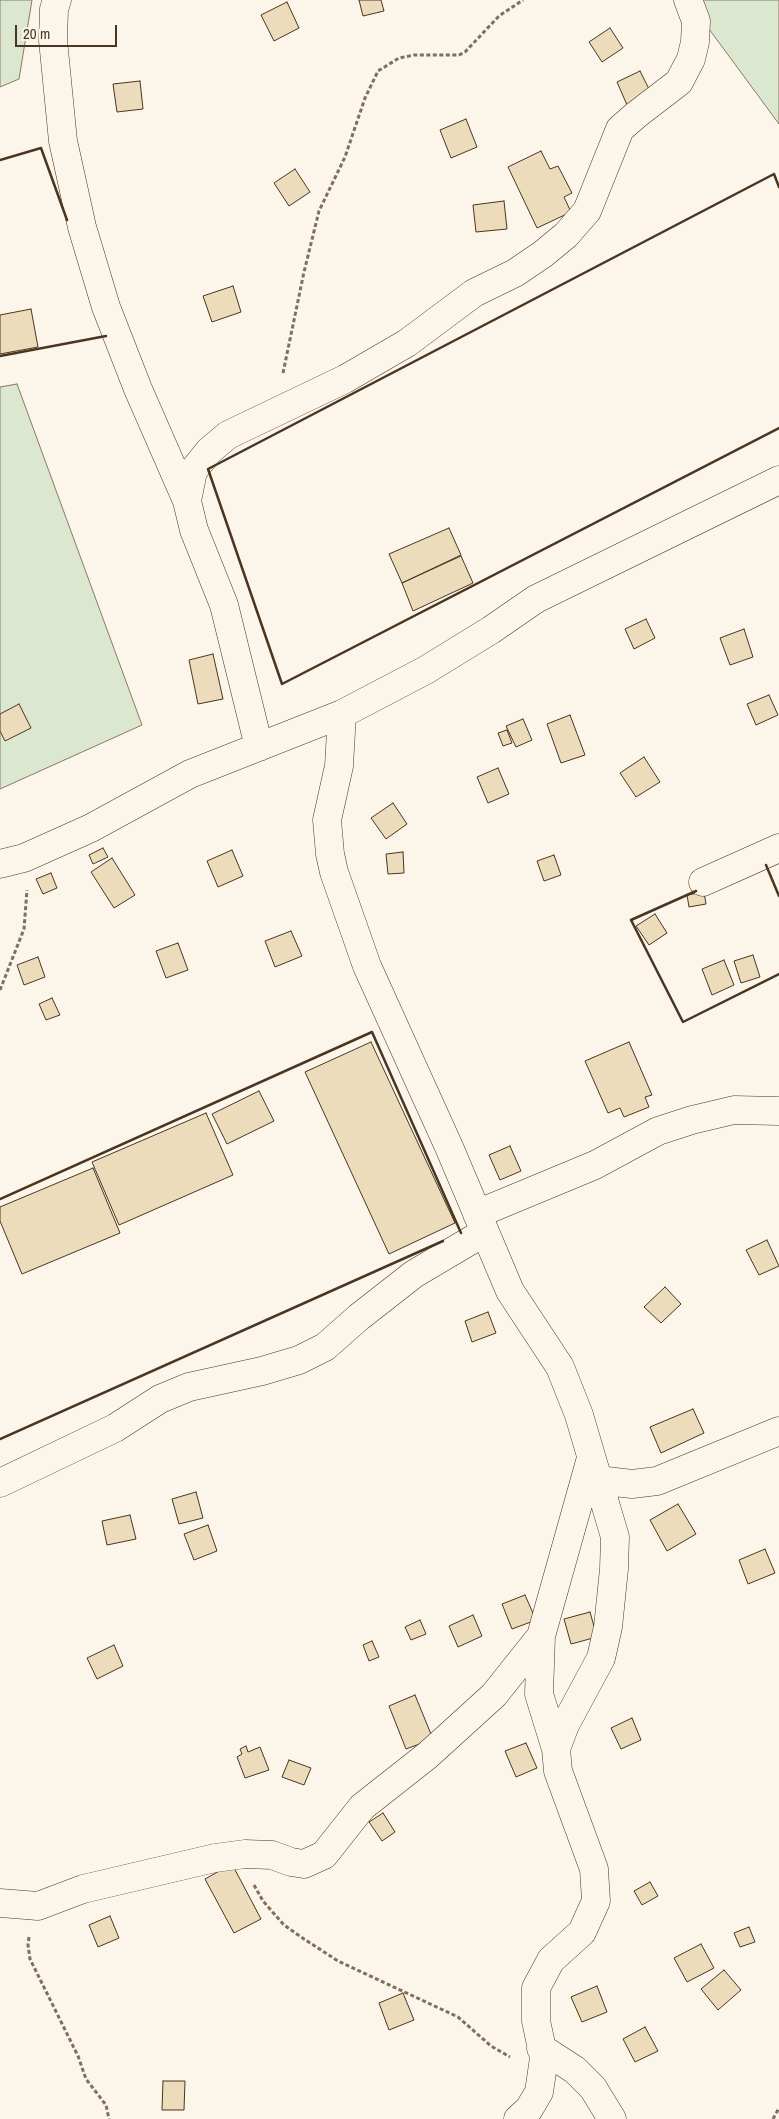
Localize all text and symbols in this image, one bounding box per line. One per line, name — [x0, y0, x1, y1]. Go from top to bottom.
scale bar — [18, 15, 120, 47]
text: 20 m — [23, 23, 50, 44]

